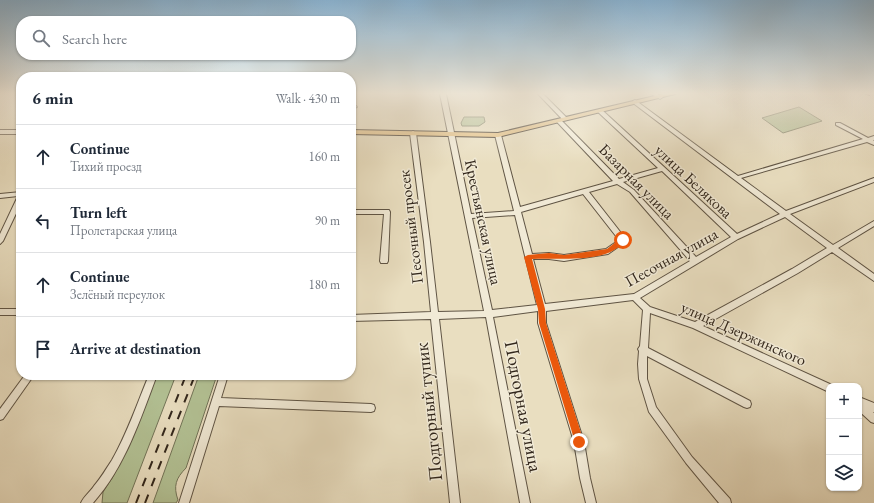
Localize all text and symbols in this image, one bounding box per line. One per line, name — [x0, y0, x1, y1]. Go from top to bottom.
search box — [16, 16, 356, 60]
icon: search — [30, 27, 52, 49]
text: Search here — [62, 29, 127, 48]
text: 6 min — [32, 87, 73, 109]
text: Walk · 430 m — [276, 90, 340, 107]
text: Continue — [70, 139, 130, 158]
street label: Базарная улица — [594, 139, 679, 224]
street label: улица Белякова — [650, 140, 738, 223]
icon: ahead — [32, 146, 54, 168]
text: 160 m — [309, 148, 340, 165]
street label: Крестьянская улица — [460, 157, 507, 287]
text: Тихий проезд — [70, 158, 142, 175]
street label: Песочный просек — [393, 168, 428, 285]
text: Turn left — [70, 203, 127, 222]
icon: left — [32, 210, 54, 232]
text: 90 m — [315, 212, 340, 229]
text: Пролетарская улица — [70, 222, 177, 239]
street label: Песочная улица — [621, 223, 722, 292]
route start — [614, 231, 632, 249]
text: Continue — [70, 267, 130, 286]
icon: ahead — [32, 274, 54, 296]
text: 180 m — [309, 276, 340, 293]
text: Зелёный переулок — [70, 286, 165, 303]
street label: улица Дзержинского — [678, 296, 810, 371]
icon: arrive — [32, 338, 54, 360]
street label: Подгорная улица — [499, 338, 549, 474]
text: Arrive at destination — [70, 339, 201, 358]
street label: Подгорный тупик — [409, 341, 448, 483]
map controls — [826, 383, 862, 491]
button: + — [826, 383, 862, 419]
button: − — [826, 419, 862, 455]
route end — [570, 433, 588, 451]
button: layers — [826, 455, 862, 491]

